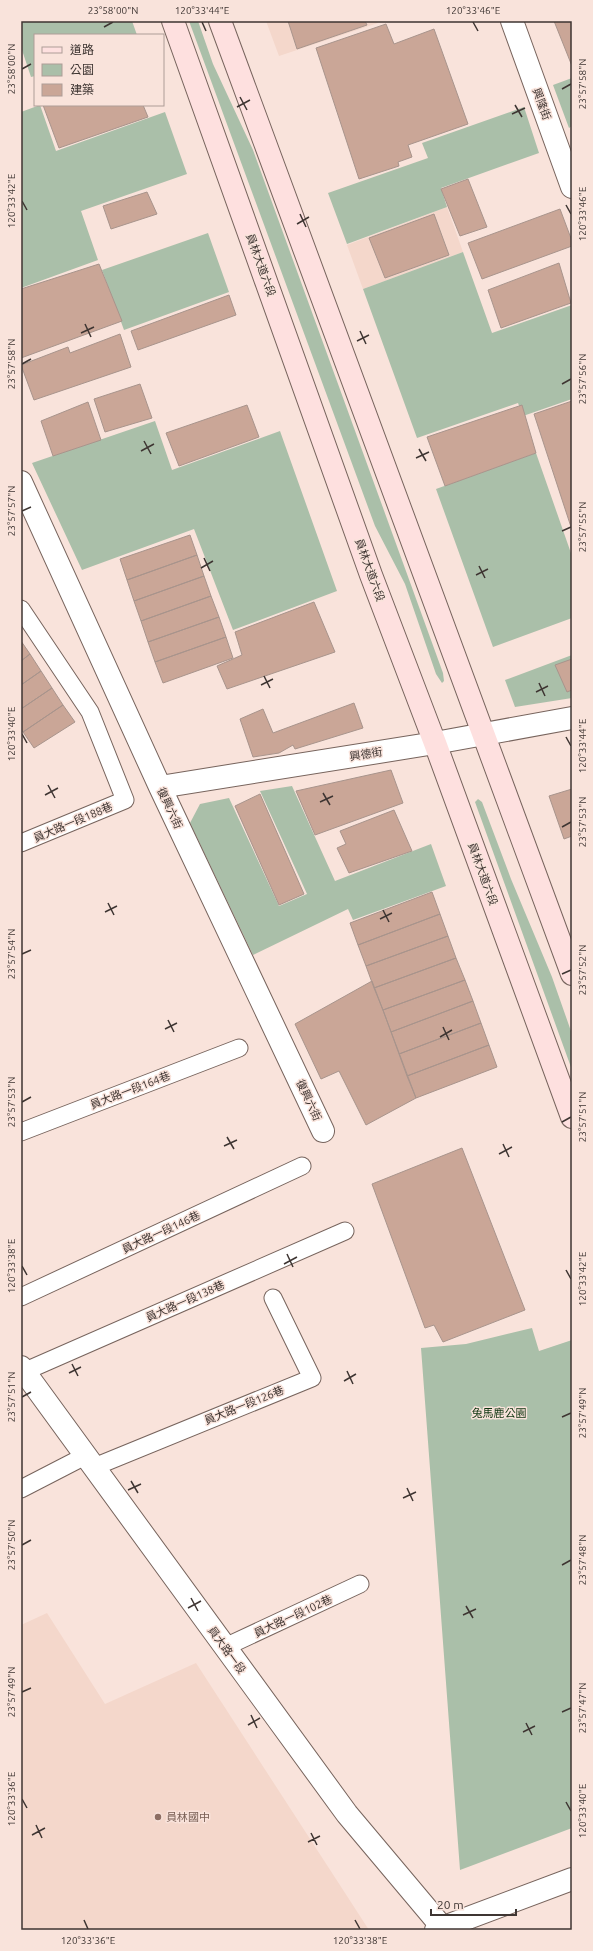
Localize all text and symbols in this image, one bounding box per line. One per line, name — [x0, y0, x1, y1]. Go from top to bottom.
text: 23°58'00"N — [88, 5, 138, 16]
text: 120°33'44"E — [175, 5, 230, 16]
text: 120°33'46"E — [446, 5, 501, 16]
legend — [34, 34, 164, 106]
text: 道路 — [70, 43, 94, 56]
text: 23°58'00"N — [6, 44, 17, 94]
text: 23°57'58"N — [577, 59, 588, 109]
text: 公園 — [70, 63, 94, 76]
text: 建築 — [70, 83, 94, 96]
street label: 興隆街 — [531, 86, 553, 122]
text: 120°33'42"E — [6, 173, 17, 228]
text: 120°33'46"E — [577, 186, 588, 241]
street label: 員林大道六段 — [244, 232, 278, 298]
text: 23°57'58"N — [6, 339, 17, 389]
text: 23°57'56"N — [577, 354, 588, 404]
text: 23°57'57"N — [6, 486, 17, 536]
text: 23°57'55"N — [577, 502, 588, 552]
street label: 員林大道六段 — [353, 537, 387, 603]
text: 120°33'40"E — [6, 706, 17, 761]
text: 120°33'44"E — [577, 718, 588, 773]
street label: 興德街 — [349, 745, 383, 763]
street label: 復興六街 — [155, 786, 185, 830]
text: 23°57'53"N — [577, 797, 588, 847]
street label: 員大路一段188巷 — [32, 800, 114, 844]
street label: 員林大道六段 — [466, 841, 500, 907]
text: 23°57'54"N — [6, 929, 17, 979]
text: 23°57'52"N — [577, 945, 588, 995]
street label: 員大路一段164巷 — [88, 1069, 172, 1111]
text: 23°57'53"N — [6, 1077, 17, 1127]
street label: 復興六街 — [294, 1078, 324, 1122]
text: 23°57'51"N — [577, 1092, 588, 1142]
street label: 員大路一段146巷 — [120, 1209, 202, 1255]
text: 120°33'38"E — [6, 1238, 17, 1293]
text: 120°33'42"E — [577, 1251, 588, 1306]
street label: 員大路一段138巷 — [144, 1278, 226, 1324]
text: 23°57'51"N — [6, 1372, 17, 1422]
street label: 員大路一段126巷 — [203, 1384, 285, 1426]
text: 23°57'49"N — [577, 1388, 588, 1438]
park label: 兔馬鹿公園 — [472, 1407, 527, 1419]
text: 23°57'50"N — [6, 1520, 17, 1570]
text: 23°57'48"N — [577, 1535, 588, 1585]
street label: 員大路一段102巷 — [252, 1593, 334, 1639]
street label: 員大路一段 — [206, 1624, 248, 1676]
text: 23°57'49"N — [6, 1667, 17, 1717]
text: 23°57'47"N — [577, 1683, 588, 1733]
text: 120°33'36"E — [6, 1771, 17, 1826]
text: 120°33'40"E — [577, 1783, 588, 1838]
place label: 員林國中 — [166, 1811, 210, 1823]
marker: 員林國中 — [153, 1812, 163, 1822]
scale bar — [431, 1891, 516, 1917]
text: 20 m — [437, 1898, 464, 1911]
text: 120°33'36"E — [61, 1935, 116, 1946]
text: 120°33'38"E — [333, 1935, 388, 1946]

